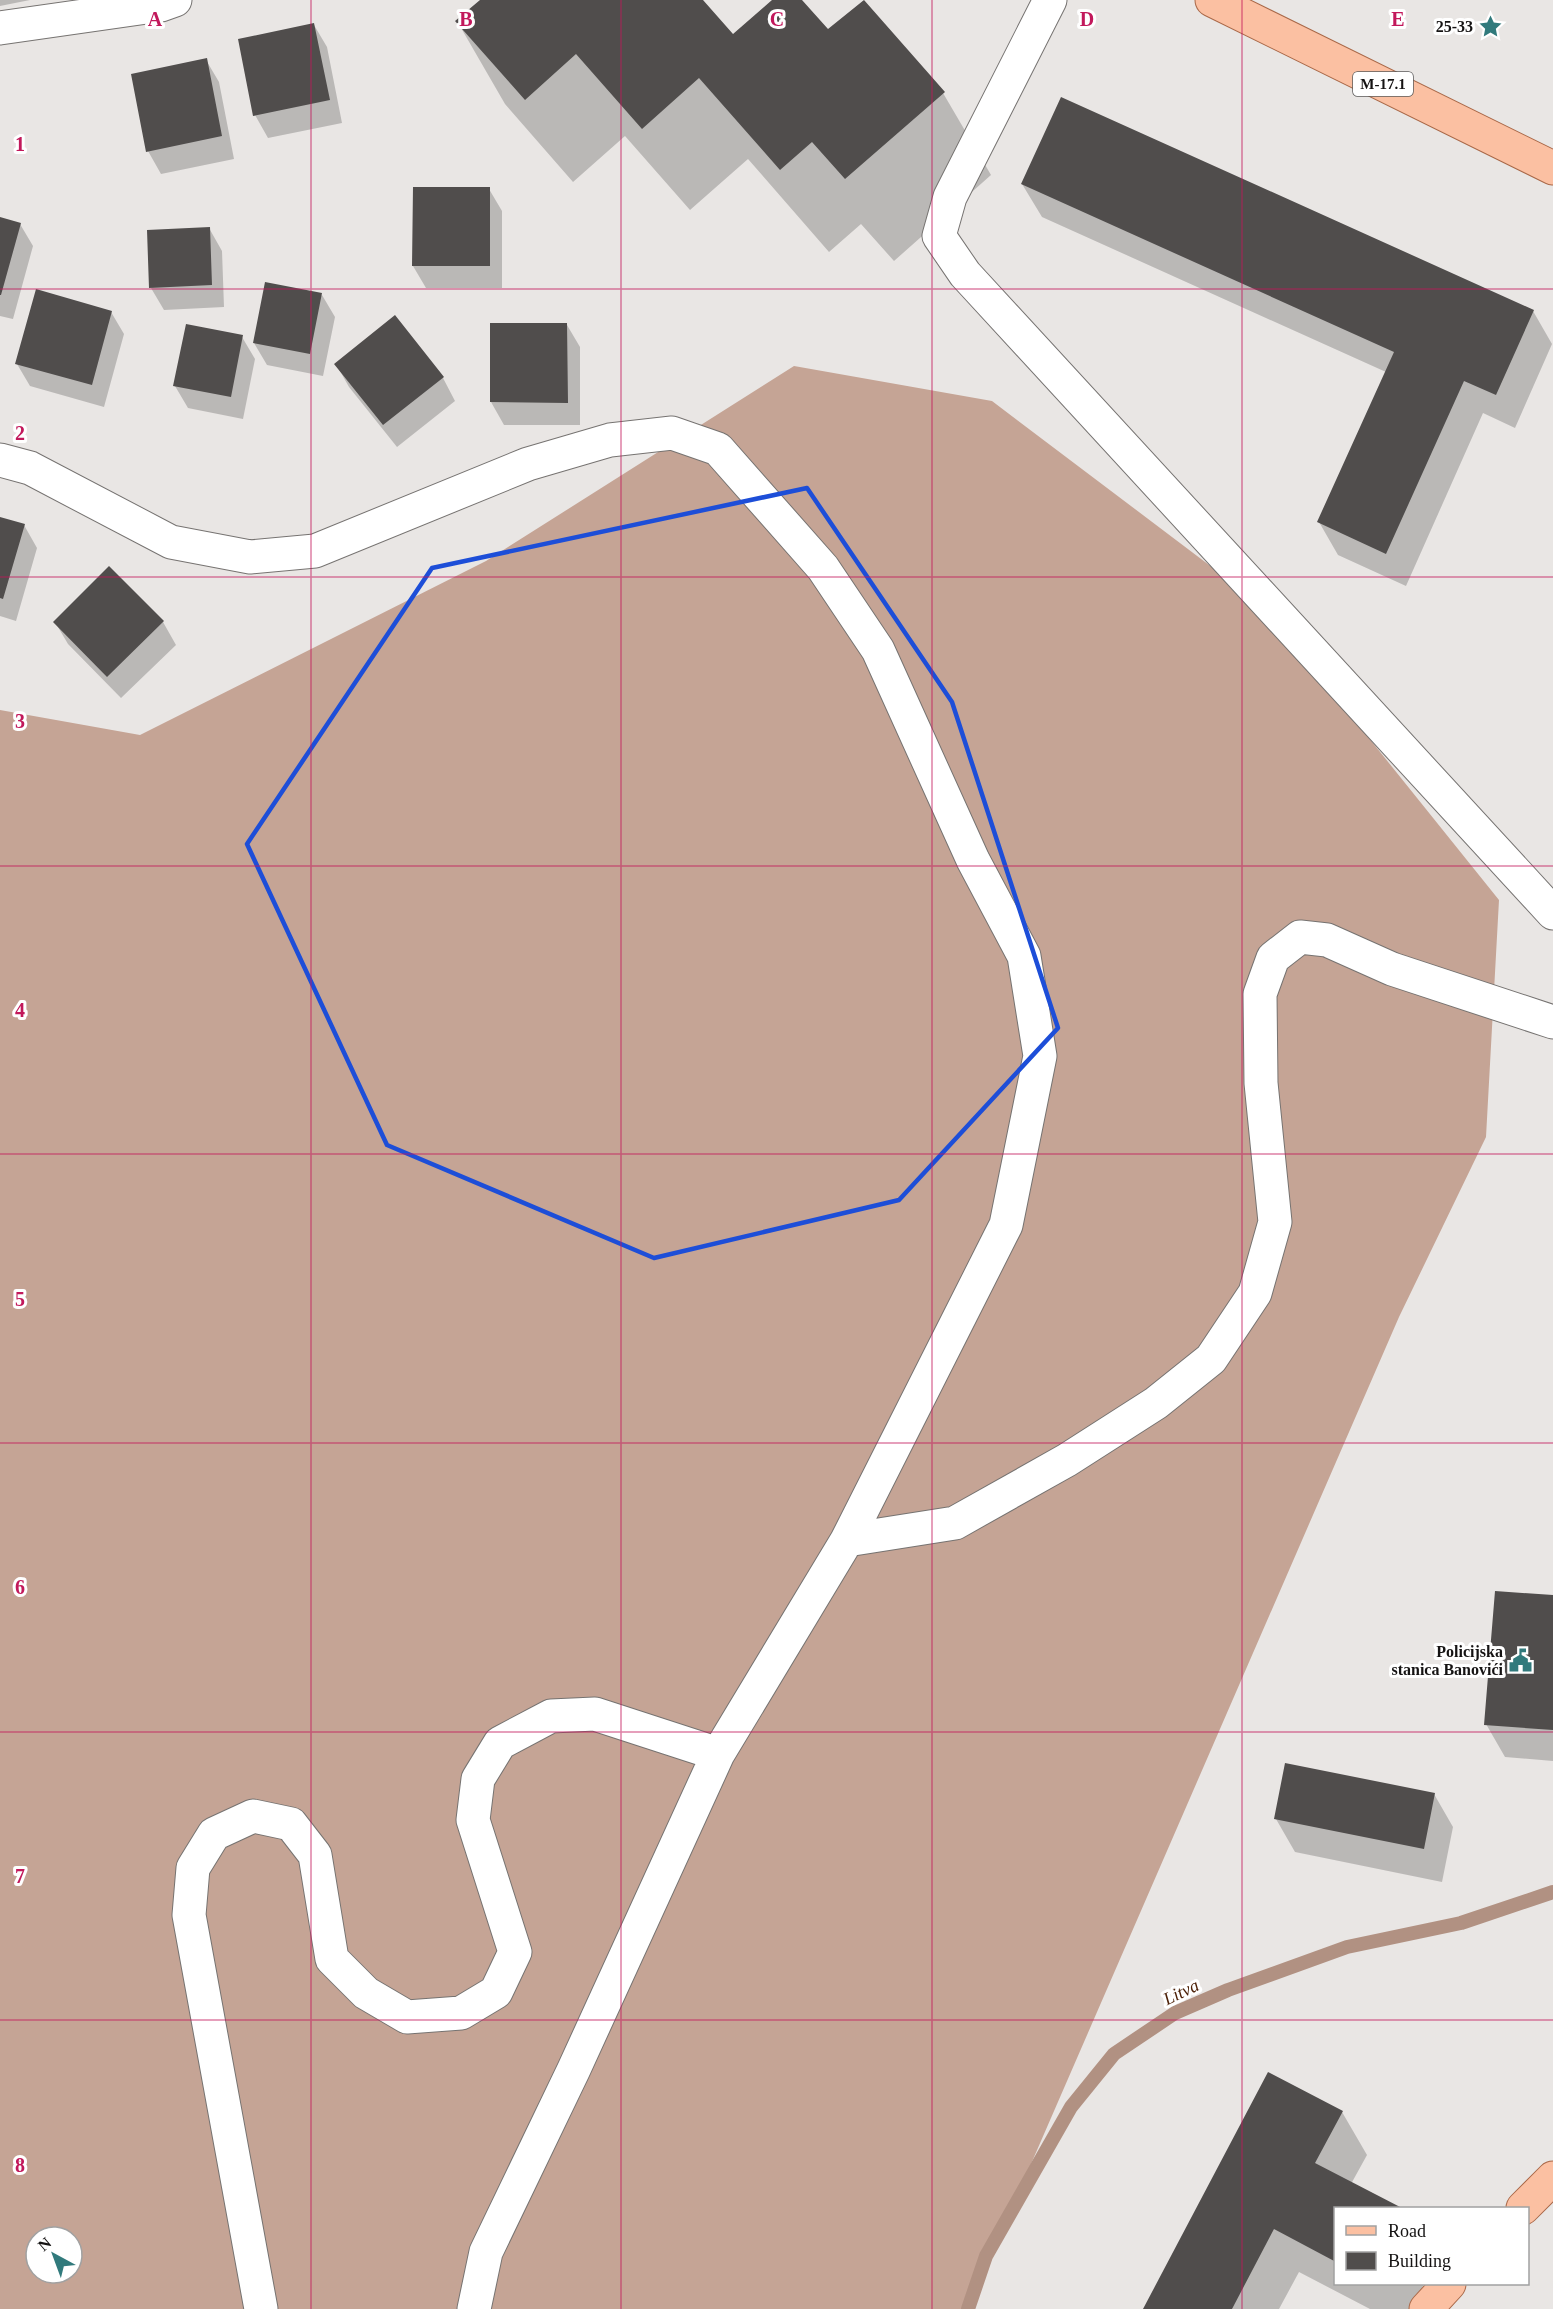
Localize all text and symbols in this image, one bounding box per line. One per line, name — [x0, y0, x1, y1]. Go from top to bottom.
text: A — [148, 8, 163, 30]
text: B — [459, 8, 473, 30]
text: C — [770, 8, 784, 30]
text: D — [1080, 8, 1094, 30]
text: E — [1391, 8, 1405, 30]
place icon: 25-33 — [1478, 13, 1504, 39]
place label: 25-33 — [1436, 18, 1473, 35]
road number: M-17.1 — [1353, 72, 1413, 96]
text: 1 — [15, 133, 25, 155]
text: 2 — [15, 422, 25, 444]
text: 3 — [15, 710, 25, 732]
text: 4 — [15, 999, 25, 1021]
text: 5 — [15, 1288, 25, 1310]
text: 6 — [15, 1576, 25, 1598]
place label: Policijska stanica Banovići — [1391, 1643, 1504, 1678]
public building icon: Policijska stanica Banovići — [1508, 1647, 1534, 1673]
text: 7 — [15, 1865, 25, 1887]
water label: Litva — [1159, 1975, 1202, 2010]
text: 8 — [15, 2154, 25, 2176]
legend — [1334, 2207, 1529, 2285]
text: Road — [1388, 2221, 1426, 2241]
north arrow — [24, 2225, 84, 2285]
text: N — [35, 2234, 55, 2254]
text: Building — [1388, 2251, 1451, 2271]

